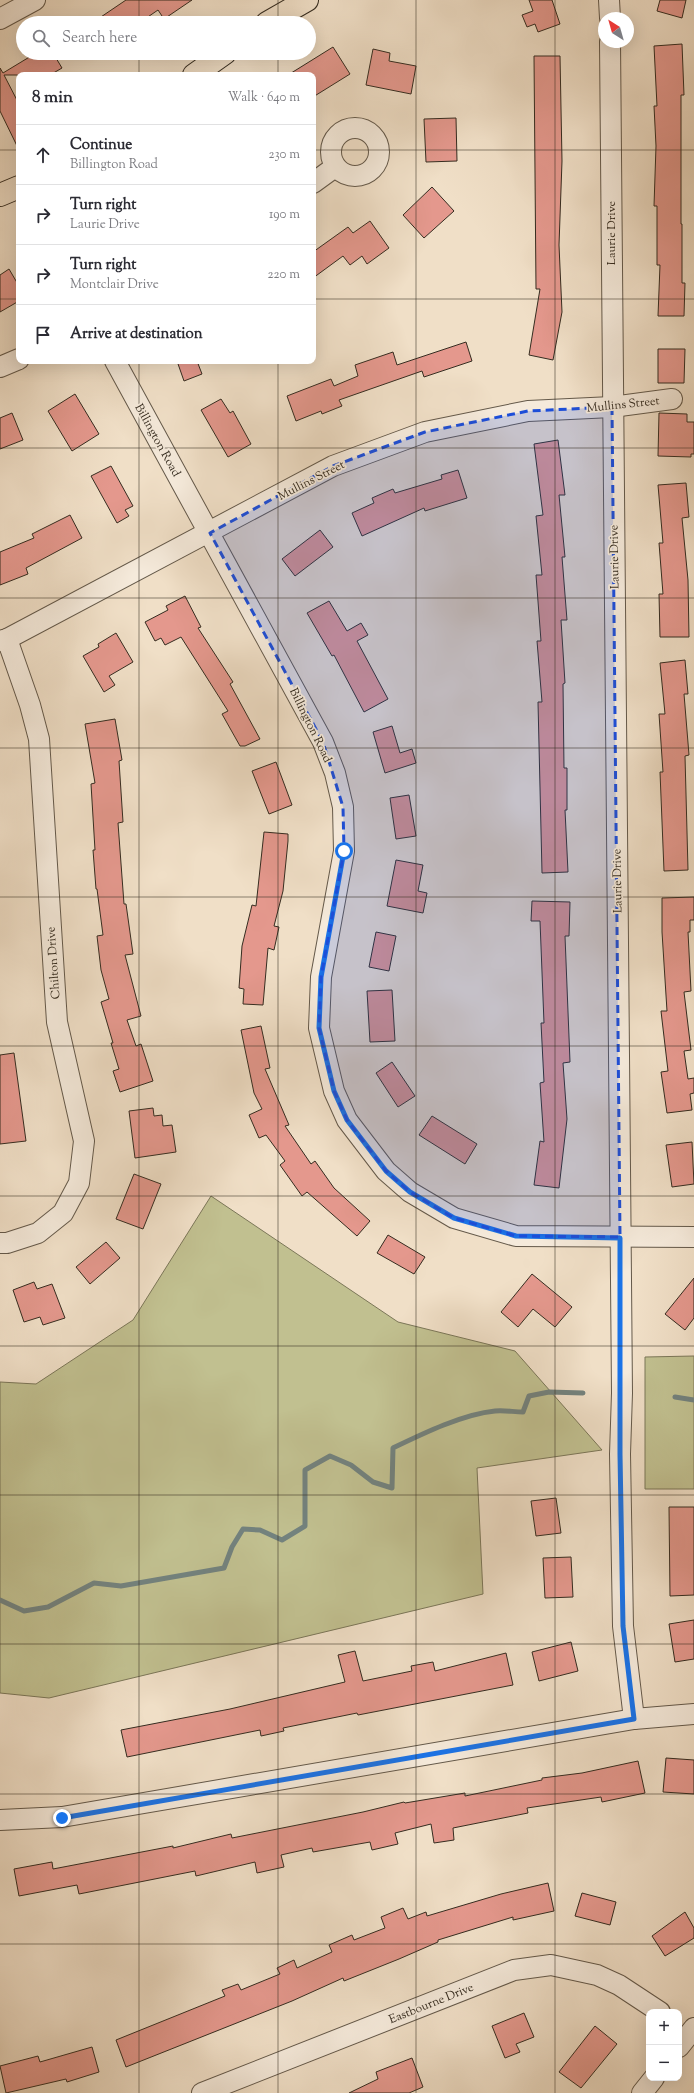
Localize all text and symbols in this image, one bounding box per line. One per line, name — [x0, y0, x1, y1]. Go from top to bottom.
north arrow — [598, 12, 634, 48]
search box — [16, 16, 316, 60]
icon: search — [30, 27, 52, 49]
text: Search here — [62, 28, 137, 49]
text: 8 min — [32, 86, 73, 110]
text: Walk · 640 m — [228, 89, 300, 107]
text: Continue — [70, 135, 132, 156]
icon: ahead — [32, 144, 54, 166]
text: 230 m — [268, 146, 300, 164]
text: Billington Road — [70, 156, 158, 174]
text: Turn right — [70, 195, 136, 216]
street label: Laurie Drive — [603, 200, 621, 265]
icon: right — [32, 204, 54, 226]
text: 190 m — [269, 206, 300, 224]
text: Laurie Drive — [70, 216, 140, 234]
text: Turn right — [70, 255, 136, 276]
icon: right — [32, 264, 54, 286]
text: 220 m — [267, 266, 300, 284]
text: Montclair Drive — [70, 276, 159, 294]
icon: arrive — [32, 324, 54, 346]
text: Arrive at destination — [70, 324, 203, 345]
street label: Mullins Street — [586, 392, 660, 418]
street label: Billington Road — [130, 401, 185, 481]
street label: Mullins Street — [275, 456, 348, 506]
street label: Laurie Drive — [605, 524, 625, 589]
street label: Billington Road — [284, 685, 336, 766]
route start — [335, 842, 353, 860]
street label: Laurie Drive — [608, 848, 628, 913]
street label: Chilton Drive — [42, 926, 66, 1000]
route end — [53, 1809, 71, 1827]
street label: Eastbourne Drive — [386, 1979, 477, 2029]
map controls — [646, 2009, 682, 2081]
button: + — [646, 2009, 682, 2045]
button: − — [646, 2045, 682, 2081]

